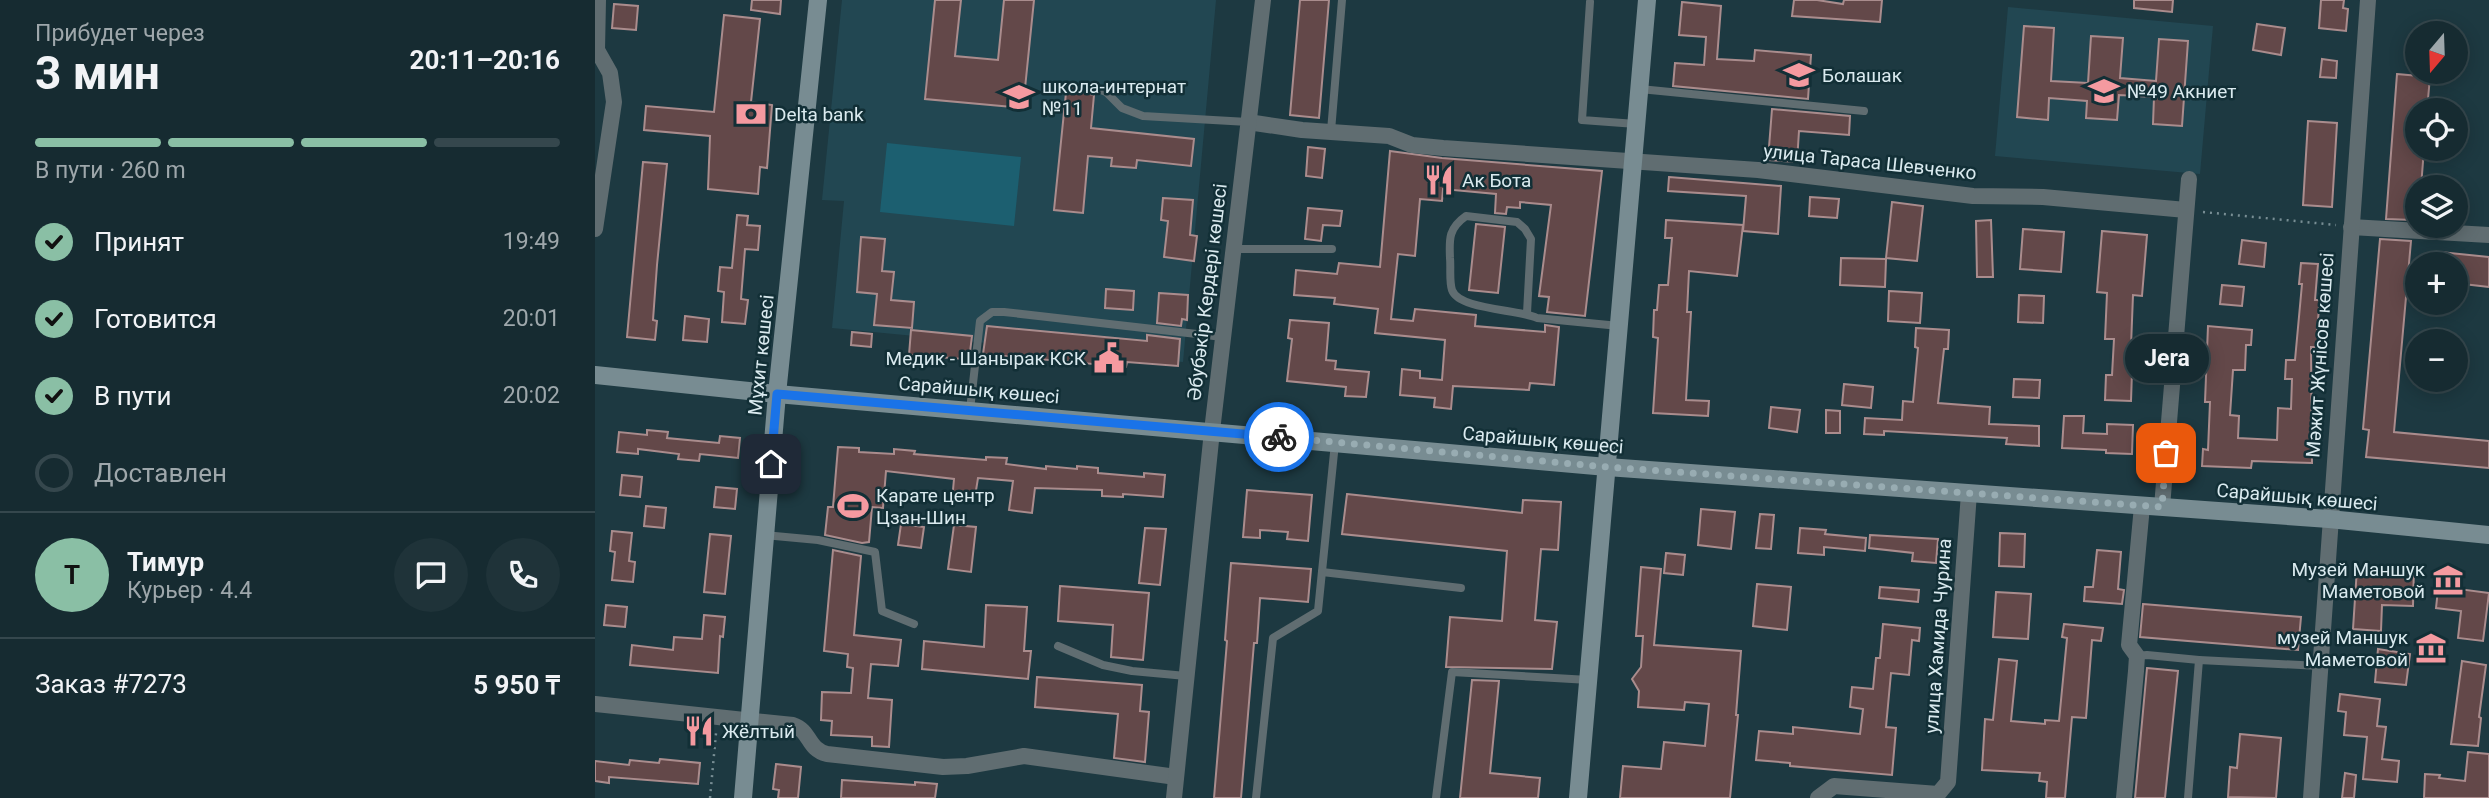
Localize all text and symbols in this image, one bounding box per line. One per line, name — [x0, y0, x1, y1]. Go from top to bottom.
text: Прибудет через — [35, 20, 205, 47]
north arrow — [2405, 21, 2467, 84]
map controls — [2405, 21, 2468, 392]
text: 20:11–20:16 — [410, 45, 560, 75]
text: 3 мин — [35, 46, 160, 100]
school or university icon: Болашак — [1782, 58, 1816, 92]
place label: Болашак — [1822, 64, 1903, 87]
school or university icon: №49 Акниет — [2087, 74, 2121, 108]
place label: школа-интернат №11 — [1042, 75, 1186, 120]
school or university icon: школа-интернат №11 — [1002, 80, 1036, 114]
place label: №49 Акниет — [2127, 80, 2236, 103]
bank icon: Delta bank — [734, 97, 768, 131]
button: locate — [2405, 98, 2468, 161]
place label: Delta bank — [774, 103, 864, 126]
street label: улица Тараса Шевченко — [1762, 139, 1978, 185]
text: В пути · 260 m — [35, 157, 186, 184]
restaurant icon: Ак Бота — [1422, 163, 1456, 197]
place label: Ак Бота — [1462, 169, 1531, 192]
button: layers — [2405, 175, 2468, 238]
street label: Әбубәкір Кердері көшесі — [1182, 182, 1232, 402]
icon: check — [35, 223, 73, 261]
text: Принят — [94, 227, 184, 257]
text: 19:49 — [503, 228, 560, 255]
street label: Мәжит Жүнісов көшесі — [2301, 252, 2339, 458]
button: + — [2405, 252, 2468, 315]
street label: Мұхит көшесі — [743, 293, 779, 417]
icon: check — [35, 300, 73, 338]
text: Готовится — [94, 304, 217, 334]
text: 20:01 — [503, 305, 560, 332]
button: − — [2405, 329, 2468, 392]
callout: Jera — [2124, 334, 2208, 383]
public building icon: Медик - Шанырак КСК — [1092, 341, 1126, 375]
text: Jera — [2144, 345, 2190, 372]
place label: Медик - Шанырак КСК — [886, 347, 1087, 370]
street label: Сарайшық көшесі — [897, 371, 1061, 409]
icon: check — [35, 377, 73, 415]
text: В пути — [94, 381, 171, 411]
text: 20:02 — [503, 382, 560, 409]
courier — [1244, 402, 1314, 472]
icon: bike — [1260, 418, 1298, 456]
street label: Сарайшық көшесі — [1461, 421, 1625, 459]
pin — [2136, 423, 2196, 483]
pin — [741, 434, 801, 494]
icon: bag — [2147, 434, 2185, 472]
icon: home — [752, 445, 790, 483]
text: Доставлен — [94, 458, 227, 488]
street label: Сарайшық көшесі — [2215, 478, 2379, 516]
place label: Карате центр Цзан-Шин — [876, 484, 995, 529]
sports icon: Карате центр Цзан-Шин — [836, 489, 870, 523]
button: chat — [394, 538, 468, 612]
button: phone — [486, 538, 560, 612]
street label: улица Хамида Чурина — [1920, 538, 1956, 734]
text: Тимур — [127, 547, 204, 577]
place label: Музей Маншук Маметовой — [2292, 558, 2426, 603]
text: Т — [64, 560, 80, 590]
museum icon: Музей Маншук Маметовой — [2431, 563, 2465, 597]
text: Курьер · 4.4 — [127, 577, 252, 604]
place label: музей Маншук Маметовой — [2277, 626, 2409, 671]
museum icon: музей Маншук Маметовой — [2414, 631, 2448, 665]
text: Заказ #7273 — [35, 669, 187, 699]
text: 5 950 ₸ — [473, 670, 560, 700]
restaurant icon: Жёлтый — [682, 714, 716, 748]
place label: Жёлтый — [722, 720, 795, 743]

